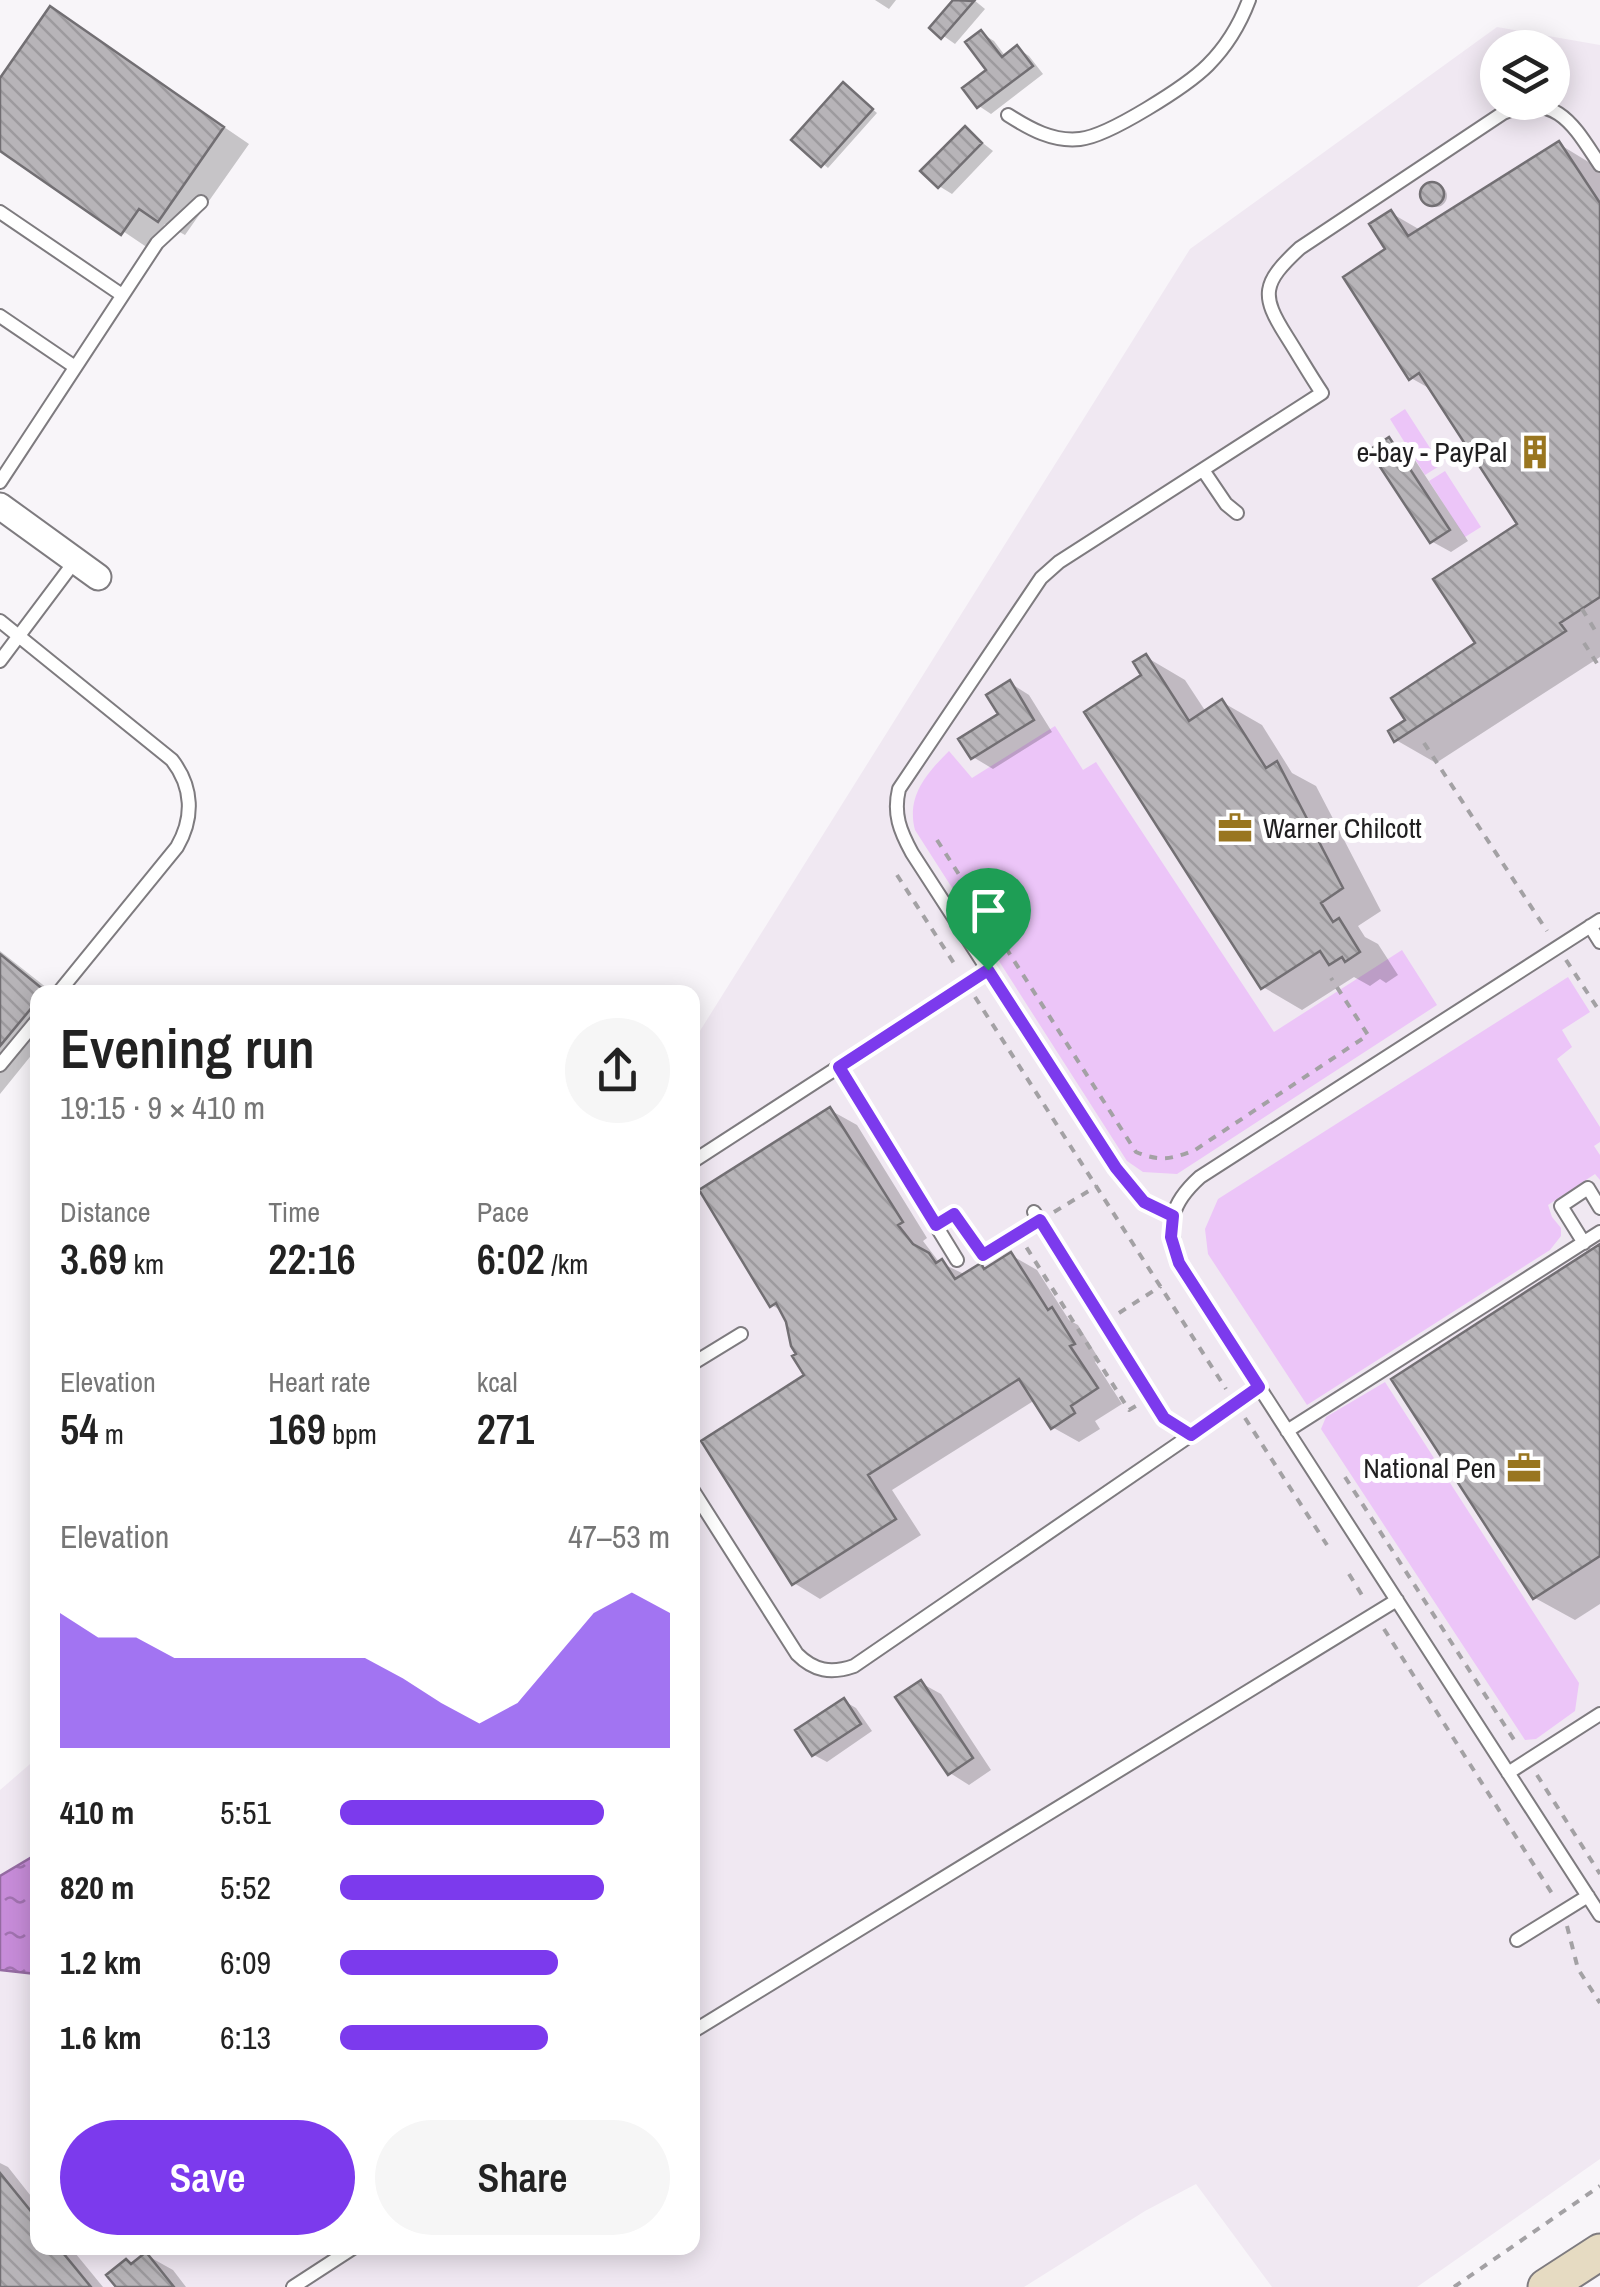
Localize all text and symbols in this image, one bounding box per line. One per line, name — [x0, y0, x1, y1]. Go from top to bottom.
map controls — [1480, 30, 1570, 120]
button: layers — [1480, 30, 1570, 120]
place label: e-bay - PayPal — [1356, 433, 1507, 471]
building icon: e-bay - PayPal — [1516, 433, 1554, 471]
office icon: Warner Chilcott — [1216, 809, 1254, 847]
place label: Warner Chilcott — [1263, 809, 1422, 847]
pin — [946, 868, 1031, 971]
icon: arrive — [961, 883, 1016, 938]
text: Evening run — [60, 1011, 315, 1085]
button: share — [565, 1018, 670, 1123]
text: 19:15 · 9 × 410 m — [60, 1086, 265, 1129]
text: Distance — [60, 1193, 151, 1231]
text: Time — [268, 1193, 320, 1231]
text: Pace — [477, 1193, 529, 1231]
text: 3.69 — [60, 1231, 127, 1287]
text: 22:16 — [268, 1231, 356, 1287]
text: 6:02 — [477, 1231, 545, 1287]
text: km — [127, 1245, 164, 1283]
text: /km — [545, 1245, 588, 1283]
text: Elevation — [60, 1363, 156, 1401]
text: Heart rate — [268, 1363, 370, 1401]
text: kcal — [477, 1363, 517, 1401]
text: 54 — [60, 1401, 98, 1457]
text: 169 — [268, 1401, 326, 1457]
text: 271 — [477, 1401, 534, 1457]
text: m — [98, 1415, 124, 1453]
text: bpm — [326, 1415, 377, 1453]
place label: National Pen — [1363, 1449, 1496, 1487]
office icon: National Pen — [1505, 1449, 1543, 1487]
text: Elevation — [60, 1515, 169, 1558]
text: 47–53 m — [568, 1515, 670, 1558]
text: 410 m — [60, 1791, 134, 1834]
text: 5:51 — [220, 1791, 271, 1834]
text: 820 m — [60, 1866, 134, 1909]
text: 5:52 — [220, 1866, 271, 1909]
text: 1.2 km — [60, 1941, 142, 1984]
text: 6:09 — [220, 1941, 271, 1984]
text: 1.6 km — [60, 2016, 142, 2059]
text: 6:13 — [220, 2016, 271, 2059]
button: Save — [60, 2120, 355, 2235]
button: Share — [375, 2120, 670, 2235]

